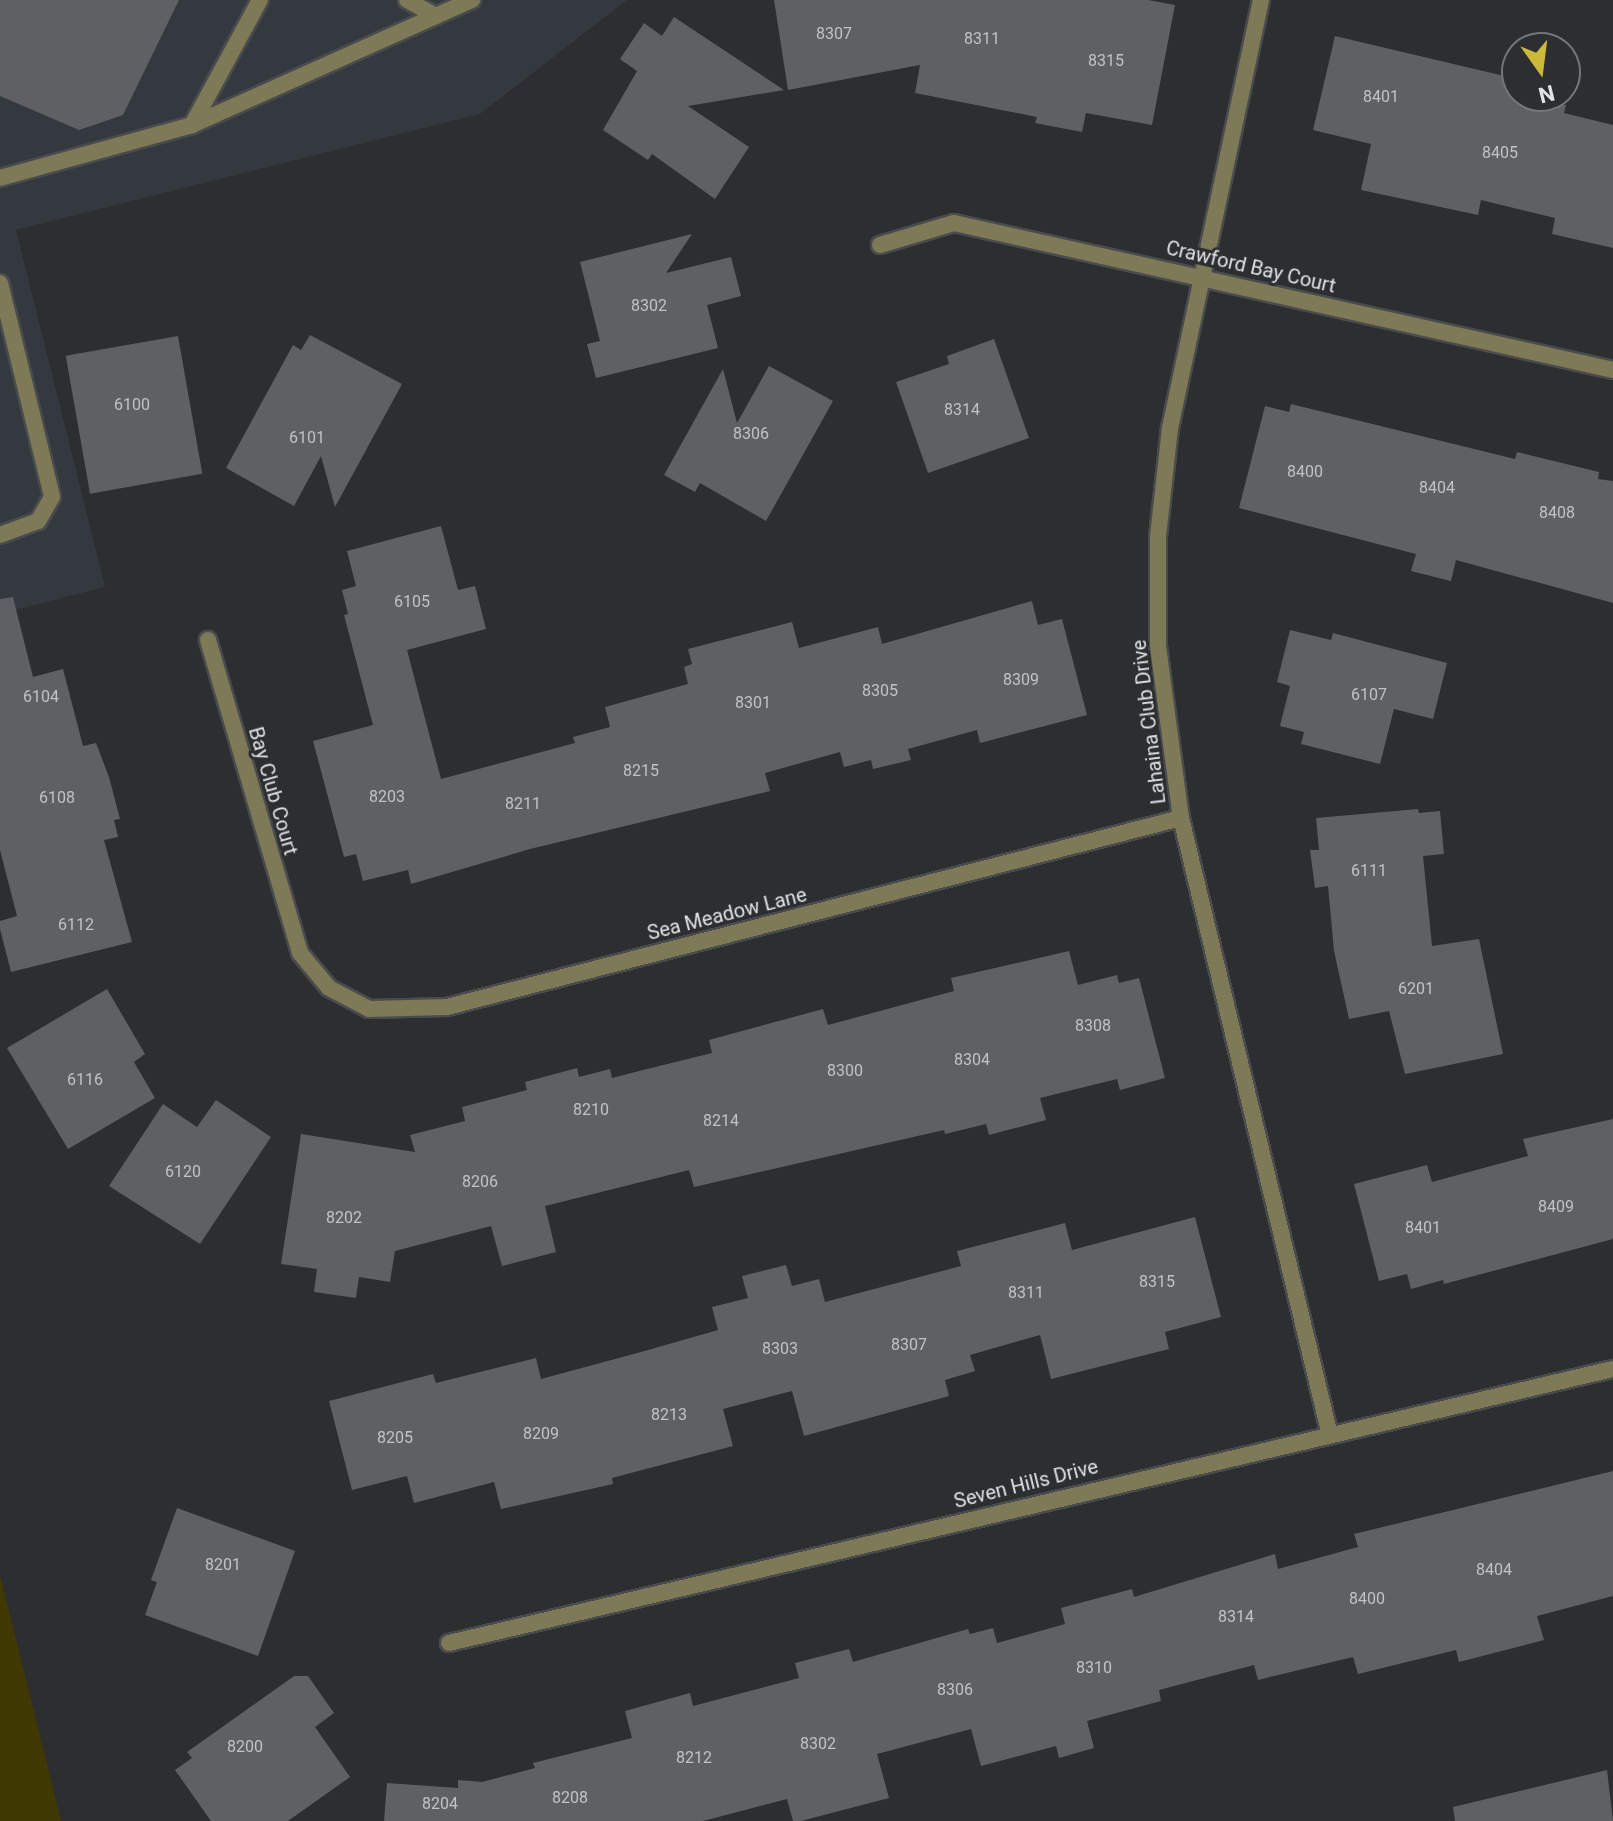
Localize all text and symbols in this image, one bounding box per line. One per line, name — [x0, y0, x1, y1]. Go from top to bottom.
house number: 8307 — [816, 24, 852, 44]
house number: 8311 — [964, 29, 1000, 49]
north arrow — [1501, 32, 1581, 112]
house number: 8315 — [1088, 51, 1124, 71]
text: N — [1536, 80, 1557, 108]
house number: 8401 — [1363, 87, 1399, 107]
house number: 8405 — [1482, 143, 1518, 163]
street label: Crawford Bay Court — [1164, 236, 1338, 298]
house number: 8302 — [631, 296, 667, 316]
house number: 6100 — [114, 395, 150, 415]
house number: 8314 — [944, 400, 980, 420]
house number: 8306 — [733, 424, 769, 444]
house number: 6101 — [289, 428, 325, 448]
house number: 8400 — [1287, 462, 1323, 482]
house number: 8404 — [1419, 478, 1455, 498]
house number: 8408 — [1539, 503, 1575, 523]
house number: 6105 — [394, 592, 430, 612]
street label: Lahaina Club Drive — [1127, 638, 1171, 806]
house number: 8309 — [1003, 670, 1039, 690]
house number: 8305 — [862, 681, 898, 701]
house number: 6107 — [1351, 685, 1387, 705]
house number: 6104 — [23, 687, 59, 707]
house number: 8301 — [735, 693, 771, 713]
street label: Bay Club Court — [243, 724, 303, 858]
house number: 8215 — [623, 761, 659, 781]
house number: 8203 — [369, 787, 405, 807]
house number: 6108 — [39, 788, 75, 808]
house number: 8211 — [505, 794, 541, 814]
house number: 6111 — [1351, 861, 1387, 881]
street label: Sea Meadow Lane — [645, 883, 809, 945]
house number: 6112 — [58, 915, 94, 935]
house number: 6201 — [1398, 979, 1434, 999]
house number: 8308 — [1075, 1016, 1111, 1036]
house number: 8304 — [954, 1050, 990, 1070]
house number: 8300 — [827, 1061, 863, 1081]
house number: 6116 — [67, 1070, 103, 1090]
house number: 8210 — [573, 1100, 609, 1120]
house number: 8214 — [703, 1111, 739, 1131]
house number: 6120 — [165, 1162, 201, 1182]
house number: 8206 — [462, 1172, 498, 1192]
house number: 8409 — [1538, 1197, 1574, 1217]
house number: 8202 — [326, 1208, 362, 1228]
house number: 8401 — [1405, 1218, 1441, 1238]
house number: 8315 — [1139, 1272, 1175, 1292]
house number: 8311 — [1008, 1283, 1044, 1303]
house number: 8307 — [891, 1335, 927, 1355]
house number: 8303 — [762, 1339, 798, 1359]
house number: 8213 — [651, 1405, 687, 1425]
house number: 8209 — [523, 1424, 559, 1444]
house number: 8205 — [377, 1428, 413, 1448]
street label: Seven Hills Drive — [951, 1455, 1101, 1513]
house number: 8201 — [205, 1555, 241, 1575]
house number: 8404 — [1476, 1560, 1512, 1580]
house number: 8400 — [1349, 1589, 1385, 1609]
house number: 8314 — [1218, 1607, 1254, 1627]
house number: 8310 — [1076, 1658, 1112, 1678]
house number: 8306 — [937, 1680, 973, 1700]
house number: 8302 — [800, 1734, 836, 1754]
house number: 8200 — [227, 1737, 263, 1757]
house number: 8212 — [676, 1748, 712, 1768]
house number: 8208 — [552, 1788, 588, 1808]
house number: 8204 — [422, 1794, 458, 1814]

